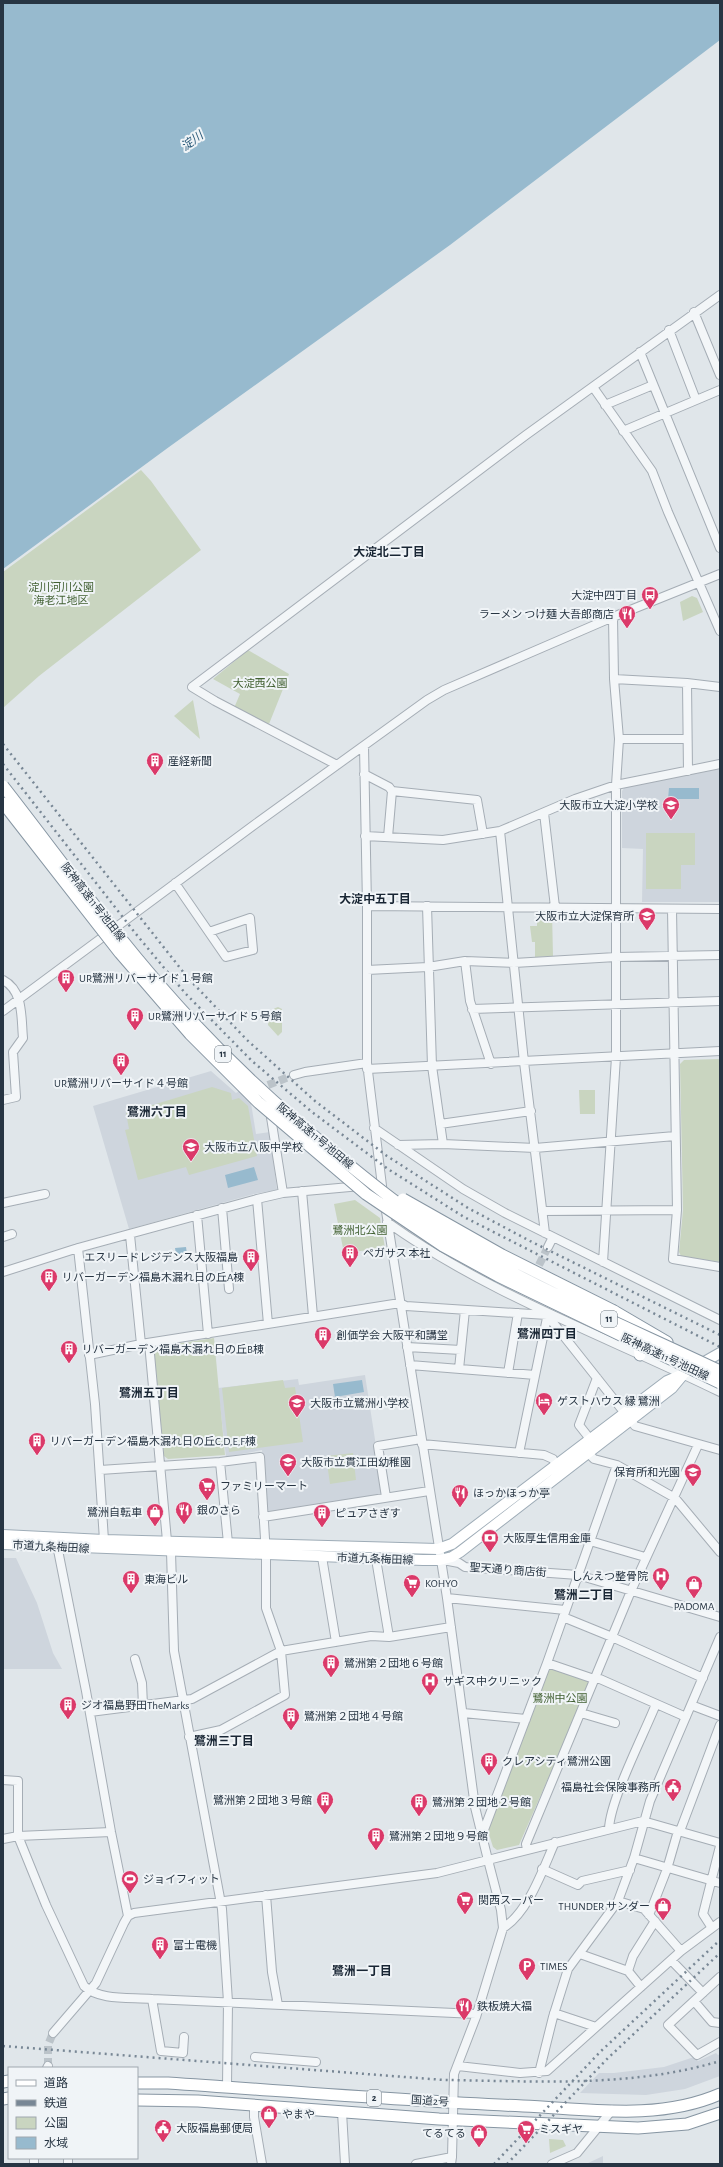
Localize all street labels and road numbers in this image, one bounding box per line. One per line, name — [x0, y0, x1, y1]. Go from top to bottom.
street label: 阪神高速11号池田線 — [59, 860, 128, 943]
road number: 11 — [215, 1046, 231, 1062]
street label: 阪神高速11号池田線 — [275, 1100, 356, 1171]
road number: 11 — [601, 1311, 617, 1327]
street label: 阪神高速11号池田線 — [619, 1331, 711, 1382]
street label: 市道九条梅田線 — [12, 1538, 90, 1555]
street label: 市道九条梅田線 — [336, 1551, 414, 1566]
street label: 聖天通り商店街 — [469, 1561, 547, 1578]
road number: 2 — [367, 2090, 381, 2106]
street label: 国道2号 — [411, 2093, 449, 2108]

